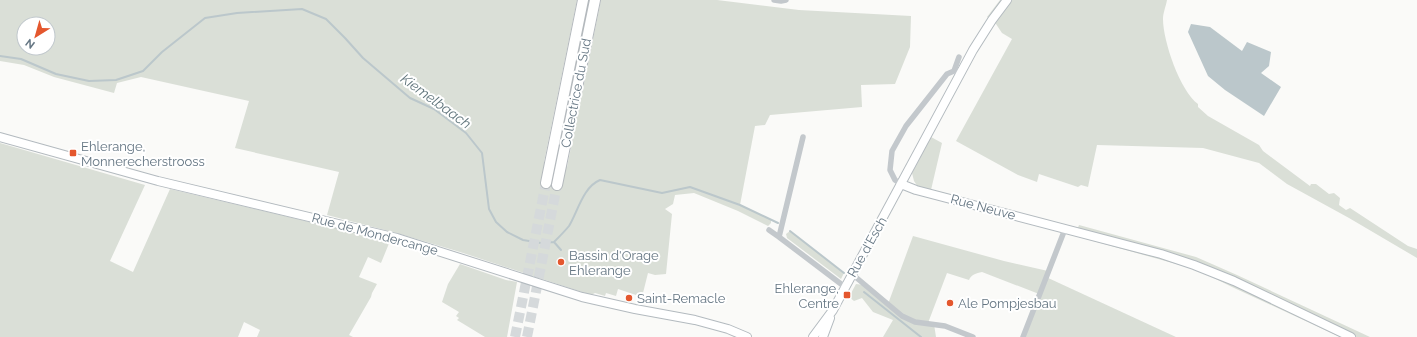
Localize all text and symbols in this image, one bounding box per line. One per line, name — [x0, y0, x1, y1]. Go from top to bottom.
north arrow — [16, 16, 56, 56]
text: N — [23, 36, 38, 51]
street label: Collectrice du Sud — [558, 37, 594, 149]
water label: Kiemelbaach — [398, 70, 474, 132]
place label: Ehlerange, Monnerecherstrooss — [81, 139, 205, 169]
marker: Ehlerange, Monnerecherstrooss — [68, 148, 78, 158]
street label: Rue Neuve — [949, 191, 1017, 223]
street label: Rue de Mondercange — [310, 210, 440, 258]
street label: Rue d'Esch — [844, 214, 890, 280]
place label: Bassin d'Orage Ehlerange — [569, 248, 659, 278]
marker: Bassin d'Orage Ehlerange — [556, 257, 566, 267]
place label: Ehlerange, Centre — [775, 281, 839, 311]
marker: Ehlerange, Centre — [842, 290, 852, 300]
place label: Saint-Remacle — [637, 291, 726, 306]
marker: Saint-Remacle — [624, 293, 634, 303]
place label: Ale Pompjesbau — [958, 296, 1057, 311]
marker: Ale Pompjesbau — [945, 298, 955, 308]

